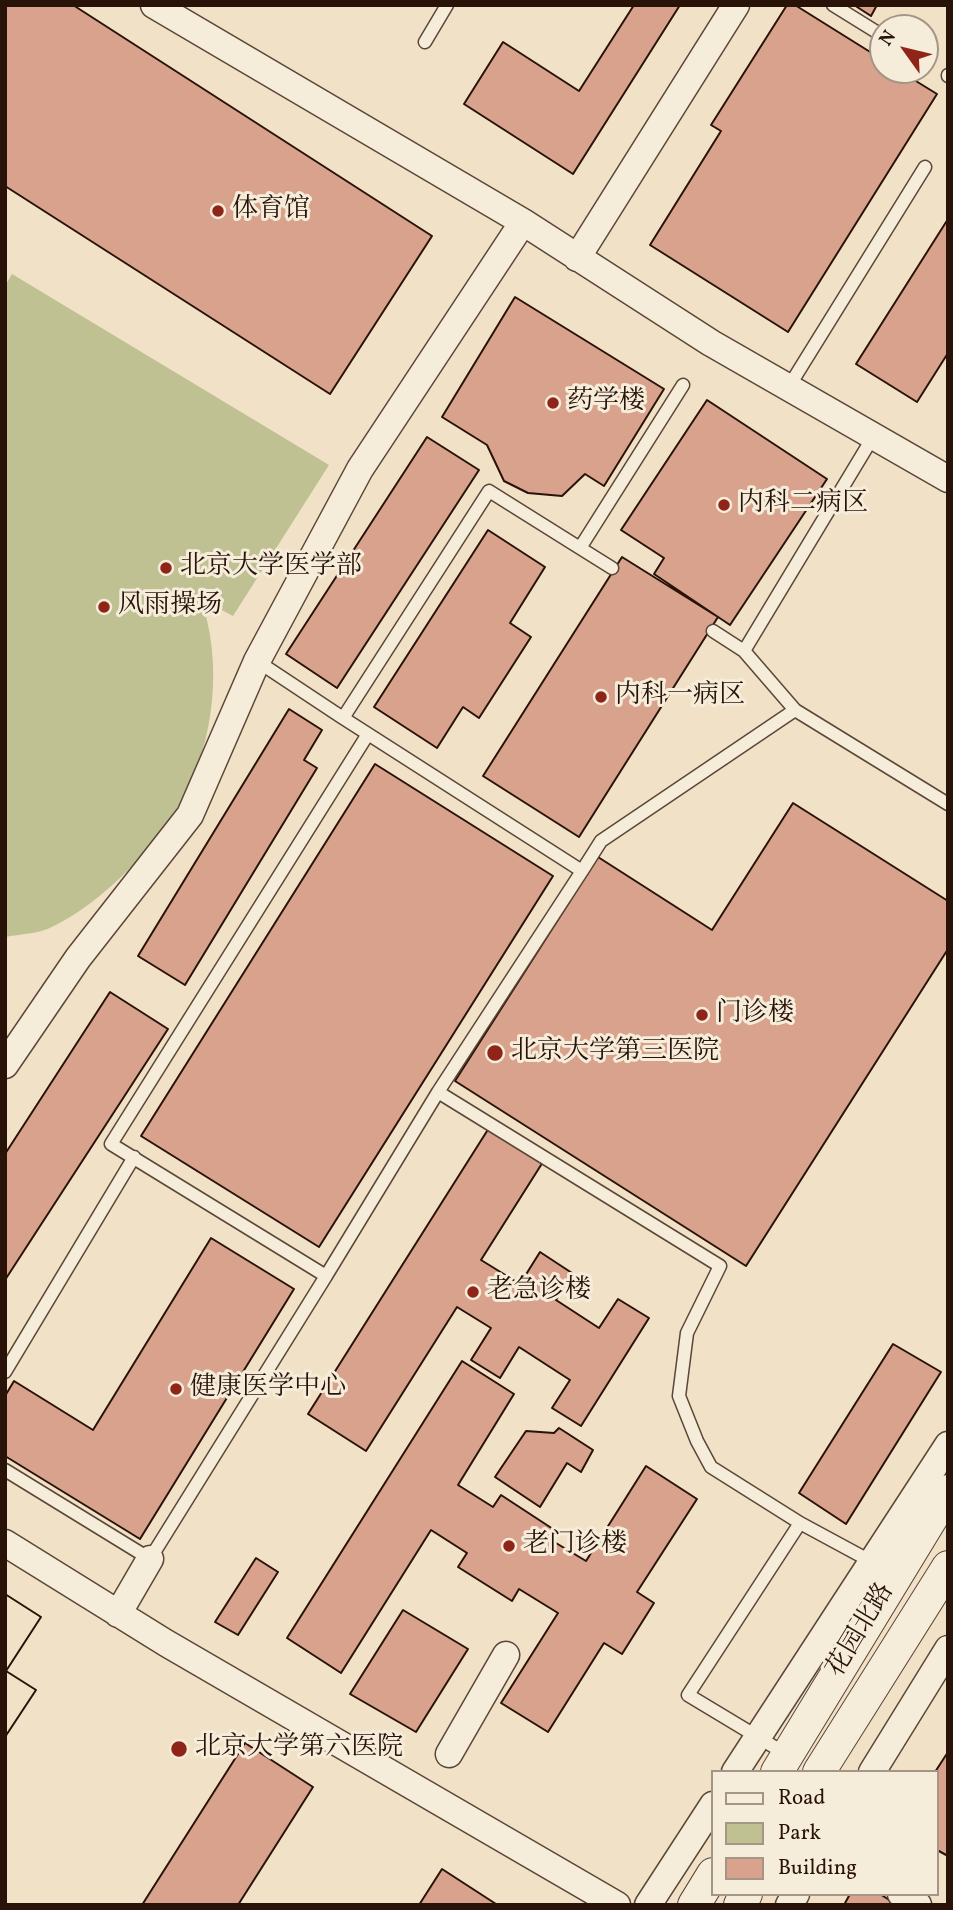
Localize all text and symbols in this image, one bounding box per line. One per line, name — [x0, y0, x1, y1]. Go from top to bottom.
north arrow — [869, 14, 939, 84]
text: N — [874, 25, 903, 51]
place label: 体育馆 — [232, 195, 310, 227]
marker: 体育馆 — [210, 203, 226, 219]
place label: 药学楼 — [567, 387, 645, 419]
marker: 药学楼 — [545, 395, 561, 411]
place label: 内科二病区 — [738, 489, 868, 521]
marker: 内科二病区 — [716, 497, 732, 513]
place label: 北京大学医学部 — [180, 552, 362, 584]
marker: 北京大学医学部 — [158, 560, 174, 576]
place label: 风雨操场 — [118, 591, 222, 623]
marker: 风雨操场 — [96, 599, 112, 615]
place label: 内科一病区 — [615, 681, 745, 713]
marker: 内科一病区 — [593, 689, 609, 705]
place label: 门诊楼 — [716, 999, 794, 1031]
marker: 门诊楼 — [694, 1007, 710, 1023]
place label: 北京大学第三医院 — [511, 1037, 719, 1069]
marker: 北京大学第三医院 — [485, 1043, 505, 1063]
place label: 老急诊楼 — [487, 1276, 591, 1308]
marker: 老急诊楼 — [465, 1284, 481, 1300]
place label: 健康医学中心 — [190, 1373, 346, 1405]
marker: 健康医学中心 — [168, 1381, 184, 1397]
place label: 老门诊楼 — [523, 1530, 627, 1562]
marker: 老门诊楼 — [501, 1538, 517, 1554]
street label: 花园北路 — [822, 1578, 902, 1684]
place label: 北京大学第六医院 — [195, 1733, 403, 1765]
marker: 北京大学第六医院 — [169, 1739, 189, 1759]
legend — [712, 1770, 939, 1896]
text: Road — [778, 1784, 825, 1813]
text: Park — [778, 1819, 821, 1848]
text: Building — [778, 1854, 857, 1883]

